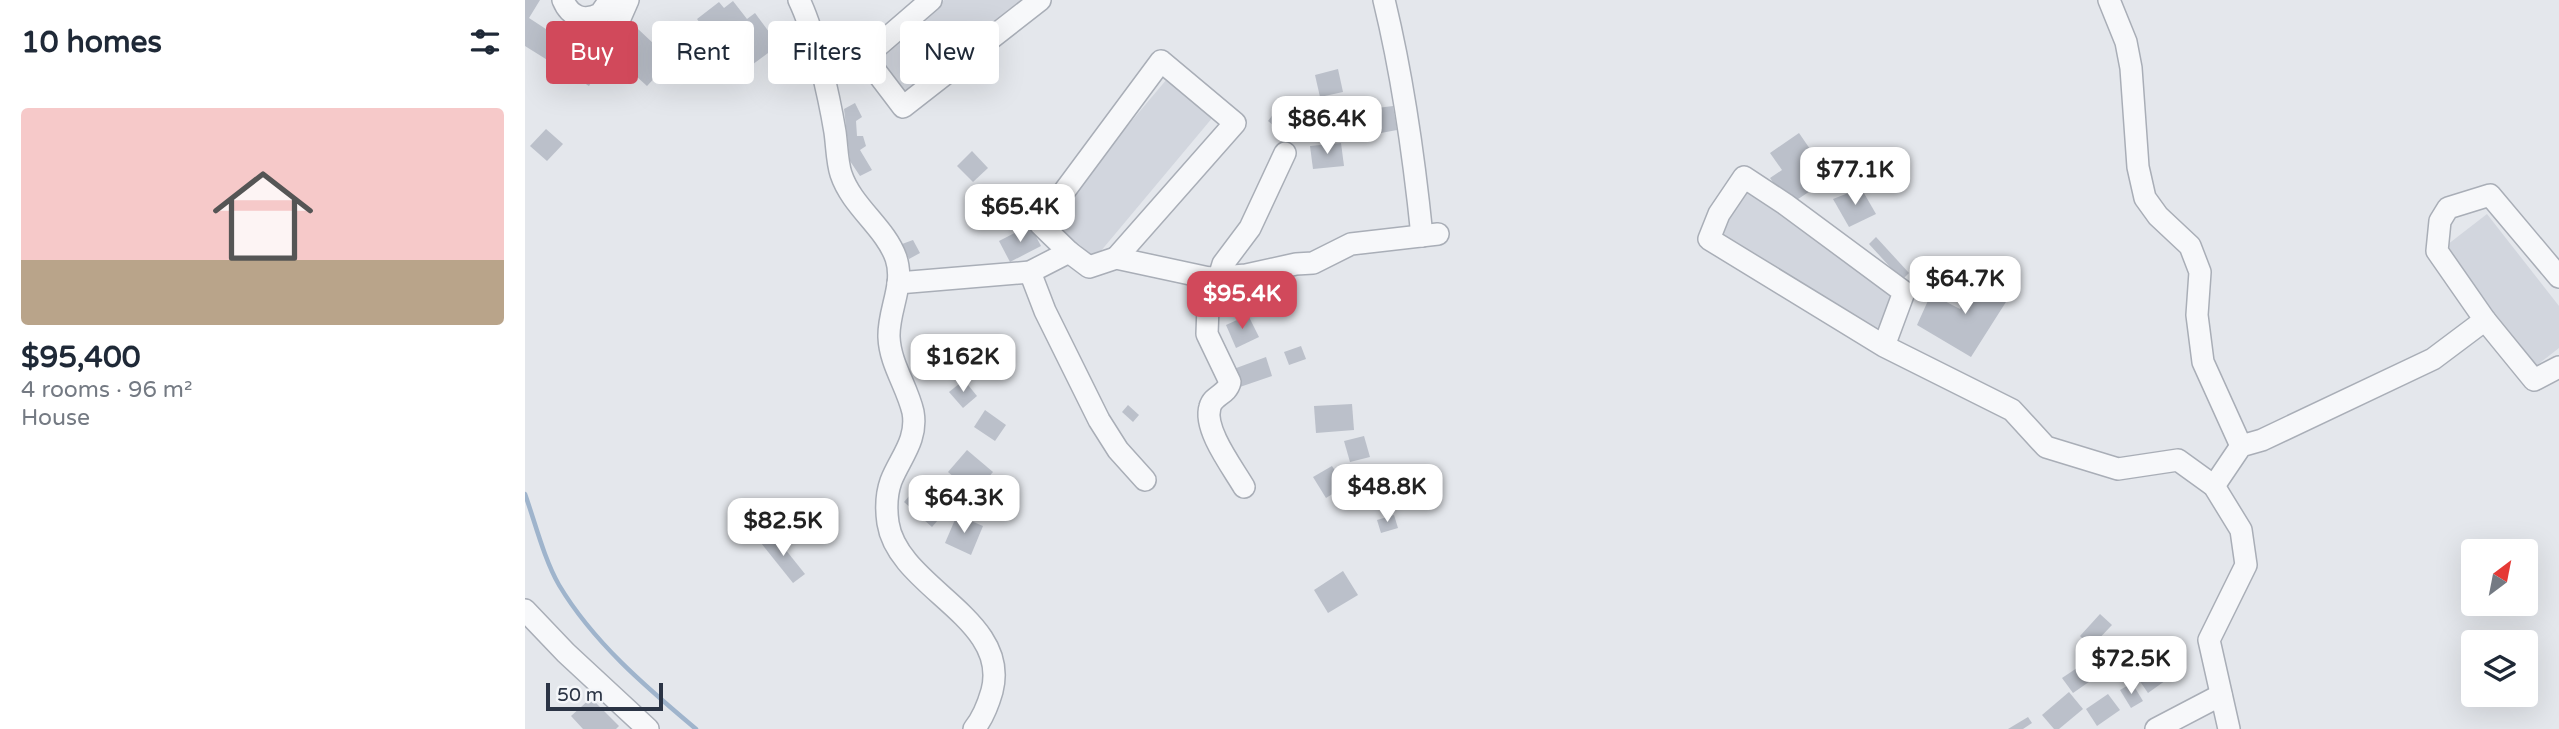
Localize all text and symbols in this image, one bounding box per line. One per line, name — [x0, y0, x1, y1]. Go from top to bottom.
chip: Buy — [546, 21, 638, 84]
chip: Rent — [652, 21, 754, 84]
chip: Filters — [768, 21, 886, 84]
chip: New — [900, 21, 999, 84]
icon: filters — [466, 23, 504, 61]
text: 10 homes — [21, 24, 162, 61]
pin: $86.4K — [1270, 96, 1384, 156]
text: $86.4K — [1288, 105, 1366, 133]
pin: $77.1K — [1798, 148, 1912, 207]
icon: home — [200, 153, 326, 279]
text: $77.1K — [1816, 156, 1894, 184]
pin: $65.4K — [963, 184, 1077, 244]
text: $65.4K — [981, 193, 1059, 221]
pin: $64.7K — [1908, 256, 2022, 316]
text: $64.7K — [1926, 265, 2004, 293]
pin: $95.4K — [1185, 272, 1299, 331]
text: $95.4K — [1203, 280, 1281, 308]
pin: $162K — [914, 334, 1012, 394]
text: $95,400 — [21, 339, 141, 376]
text: $162K — [927, 343, 999, 371]
text: 4 rooms · 96 m² — [21, 376, 192, 404]
text: House — [21, 404, 90, 432]
pin: $48.8K — [1330, 464, 1444, 524]
text: $48.8K — [1348, 473, 1426, 501]
pin: $64.3K — [907, 476, 1021, 535]
text: $64.3K — [925, 484, 1003, 512]
pin: $82.5K — [726, 498, 840, 558]
text: $82.5K — [744, 507, 822, 535]
north arrow — [2461, 539, 2537, 616]
map controls — [2461, 539, 2538, 707]
button: layers — [2461, 630, 2538, 707]
pin: $72.5K — [2074, 636, 2188, 696]
text: $72.5K — [2092, 645, 2170, 673]
scale bar — [546, 680, 663, 712]
text: 50 m — [557, 684, 603, 706]

